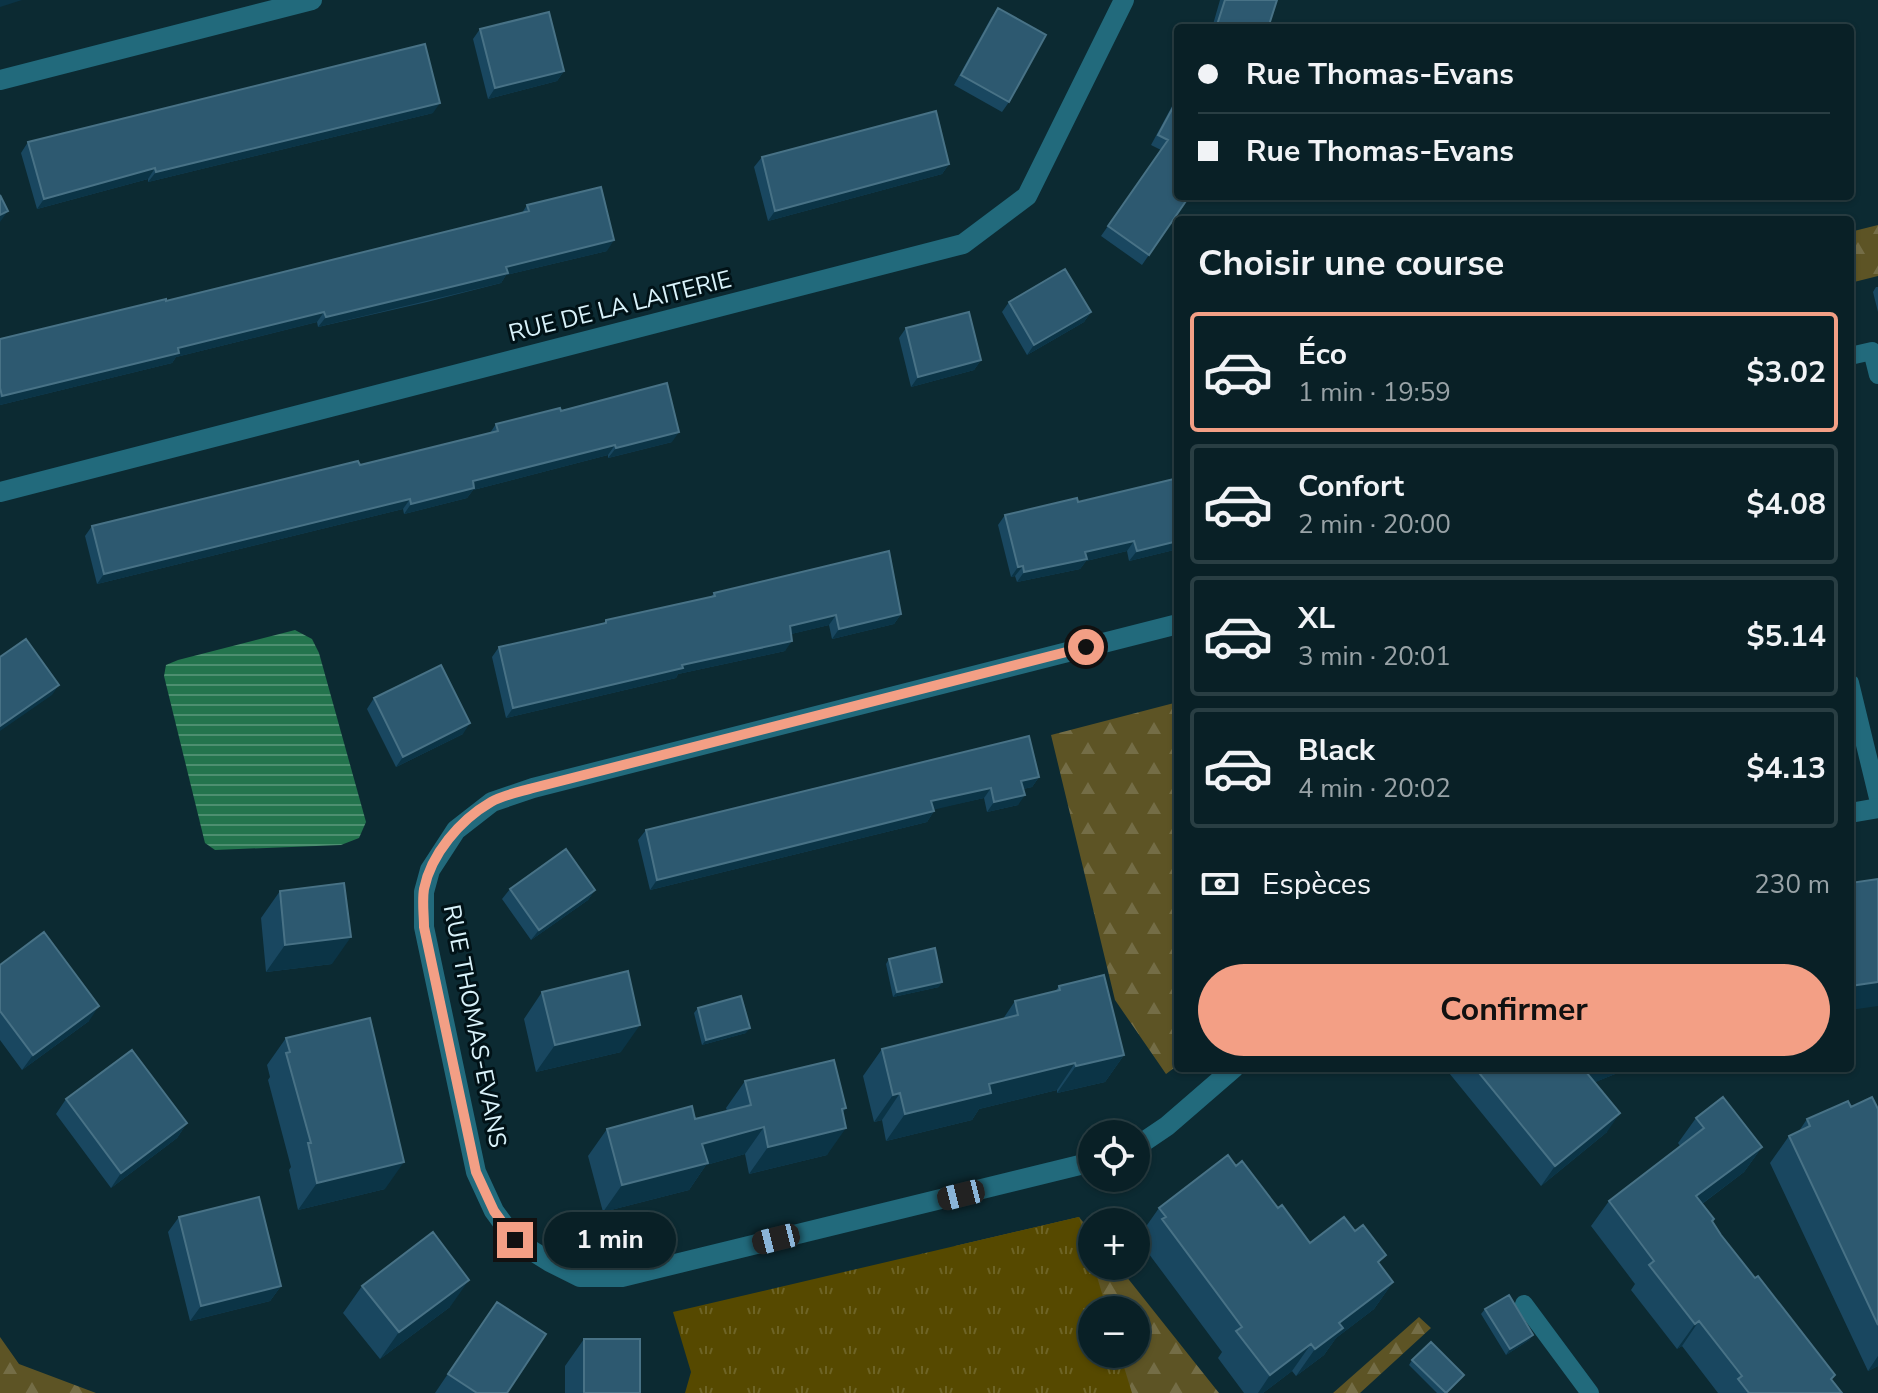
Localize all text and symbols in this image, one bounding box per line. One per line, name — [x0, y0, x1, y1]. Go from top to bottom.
text: Rue Thomas-Evans — [1246, 54, 1514, 95]
text: Rue Thomas-Evans — [1246, 131, 1514, 172]
text: Choisir une course — [1198, 239, 1504, 288]
street label: RUE DE LA LAITERIE — [505, 263, 735, 349]
text: Éco — [1298, 334, 1347, 375]
icon: car — [1202, 336, 1274, 408]
text: $3.02 — [1747, 352, 1826, 393]
text: 1 min · 19:59 — [1298, 375, 1451, 410]
text: Confort — [1298, 466, 1404, 507]
icon: car — [1202, 468, 1274, 540]
text: $4.08 — [1747, 484, 1826, 525]
text: 2 min · 20:00 — [1298, 507, 1451, 542]
text: XL — [1298, 598, 1335, 639]
icon: car — [1202, 600, 1274, 672]
text: $5.14 — [1747, 616, 1826, 657]
route start — [1068, 629, 1104, 665]
text: 3 min · 20:01 — [1298, 639, 1451, 674]
text: Black — [1298, 730, 1375, 771]
icon: car — [1202, 732, 1274, 804]
text: $4.13 — [1747, 748, 1826, 789]
text: 4 min · 20:02 — [1298, 771, 1451, 806]
icon: cash — [1198, 862, 1242, 906]
text: Espèces — [1262, 864, 1371, 905]
text: 230 m — [1754, 867, 1830, 902]
street label: RUE THOMAS-EVANS — [436, 902, 514, 1150]
button: Confirmer — [1198, 964, 1830, 1056]
map controls — [1078, 1120, 1150, 1368]
button: locate — [1078, 1120, 1150, 1192]
car — [935, 1178, 987, 1212]
button: + — [1078, 1208, 1150, 1280]
callout: 1 min — [543, 1212, 675, 1268]
route end — [497, 1222, 533, 1258]
text: 1 min — [576, 1222, 644, 1257]
car — [750, 1222, 802, 1256]
button: − — [1078, 1296, 1150, 1368]

